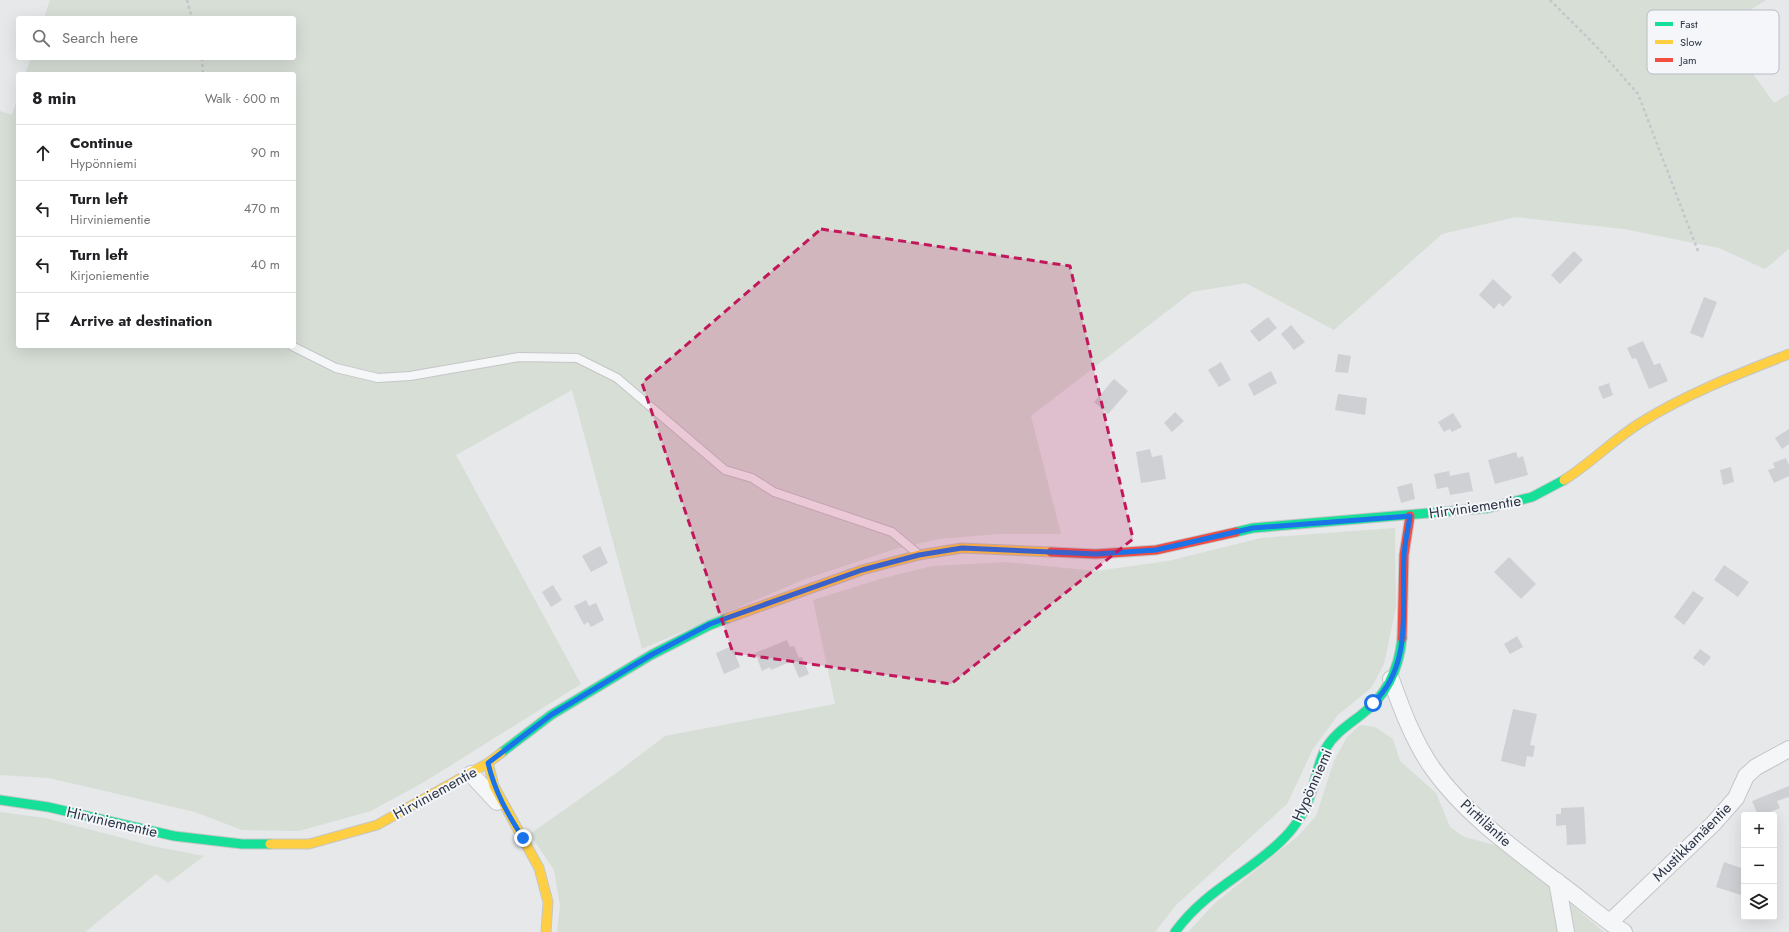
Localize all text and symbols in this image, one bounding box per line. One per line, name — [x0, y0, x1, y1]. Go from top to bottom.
legend — [1647, 10, 1779, 74]
search box — [16, 16, 296, 60]
text: Fast — [1680, 16, 1698, 32]
icon: search — [30, 27, 52, 49]
text: Search here — [62, 27, 138, 49]
text: Slow — [1680, 34, 1702, 50]
text: Jam — [1678, 52, 1697, 68]
text: 8 min — [32, 86, 76, 110]
text: Walk · 600 m — [205, 89, 280, 108]
text: Continue — [70, 132, 133, 154]
icon: ahead — [32, 142, 54, 164]
text: 90 m — [251, 143, 280, 162]
text: Hypönniemi — [70, 154, 137, 173]
text: Turn left — [70, 188, 128, 210]
icon: left — [32, 198, 54, 220]
text: 470 m — [244, 199, 280, 218]
text: Hirviniementie — [70, 210, 150, 229]
text: Turn left — [70, 244, 128, 266]
icon: left — [32, 254, 54, 276]
text: 40 m — [251, 255, 280, 274]
text: Kirjoniementie — [70, 266, 149, 285]
icon: arrive — [32, 310, 54, 332]
text: Arrive at destination — [70, 310, 212, 332]
street label: Hirviniementie — [1428, 490, 1523, 524]
route start — [1364, 694, 1382, 712]
street label: Hypönniemi — [1286, 745, 1338, 825]
street label: Hirviniementie — [389, 761, 481, 825]
street label: Pirttiläntie — [1456, 794, 1517, 852]
street label: Mustikkamäentie — [1648, 797, 1737, 886]
street label: Hirviniementie — [64, 801, 160, 843]
map controls — [1741, 812, 1777, 920]
button: + — [1741, 812, 1777, 848]
route end — [514, 829, 532, 847]
button: − — [1741, 848, 1777, 884]
button: layers — [1741, 884, 1777, 920]

